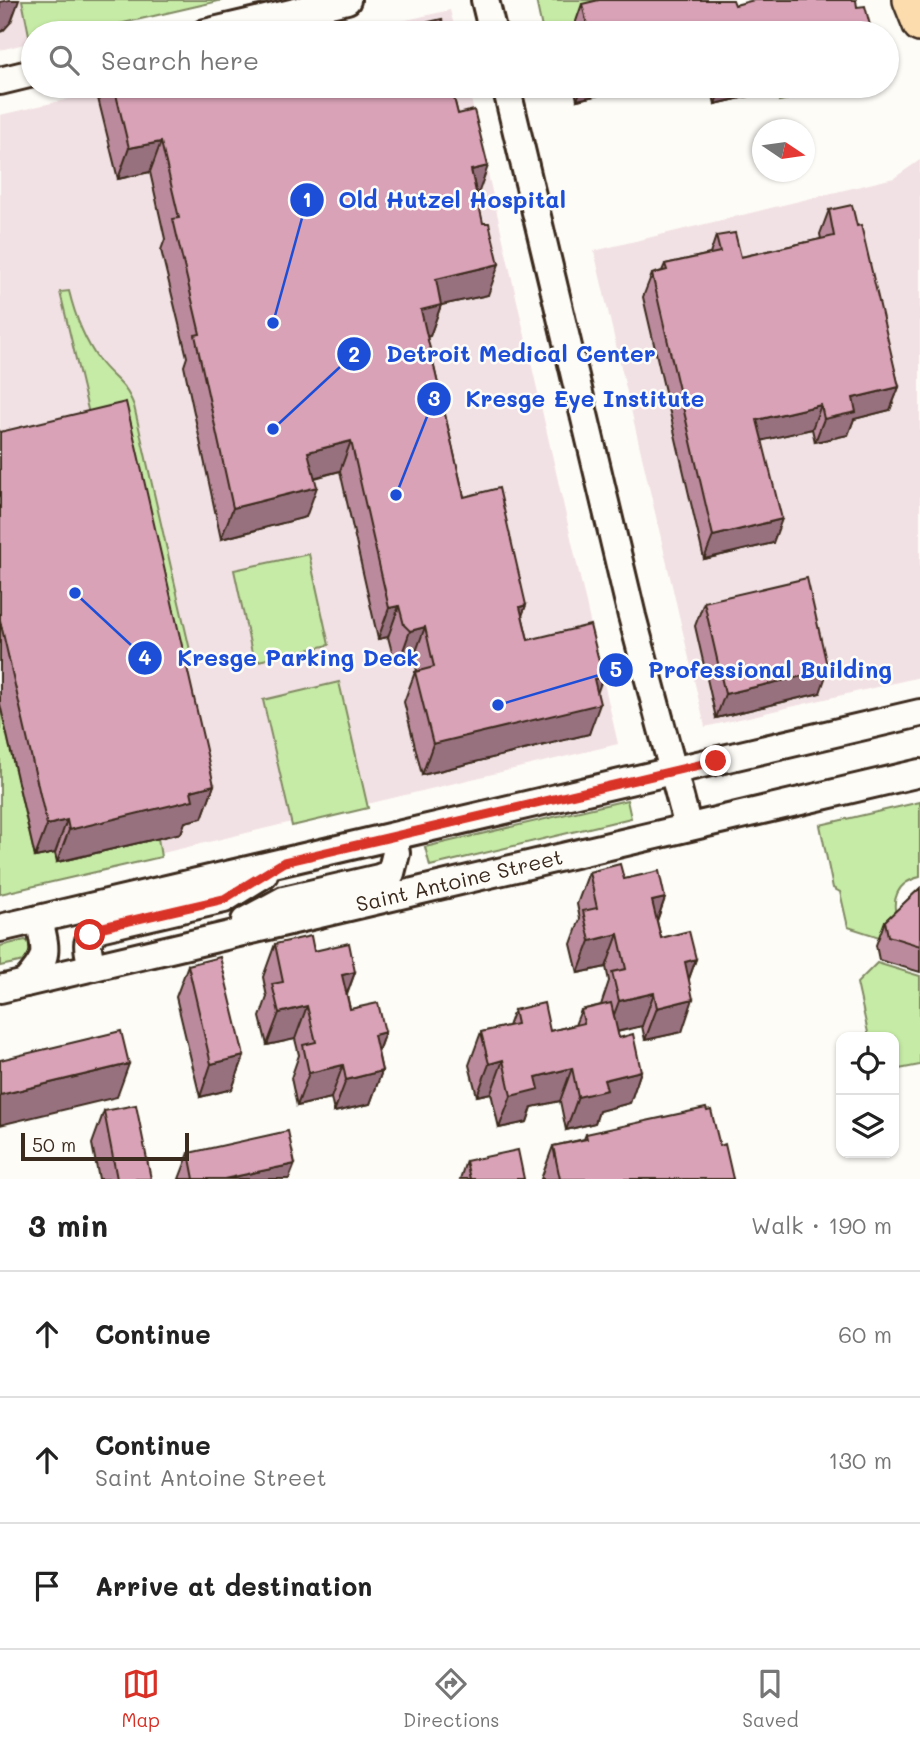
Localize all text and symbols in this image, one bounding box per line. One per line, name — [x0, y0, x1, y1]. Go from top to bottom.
search box — [21, 21, 899, 98]
icon: search — [45, 41, 83, 79]
text: Search here — [101, 43, 259, 77]
north arrow — [752, 119, 815, 182]
callout: Old Hutzel Hospital — [289, 178, 580, 222]
text: Old Hutzel Hospital — [338, 184, 566, 214]
text: 1 — [302, 185, 312, 212]
callout: Detroit Medical Center — [337, 332, 669, 376]
text: Detroit Medical Center — [386, 338, 656, 368]
text: 2 — [348, 340, 360, 367]
callout: Kresge Eye Institute — [417, 377, 719, 421]
text: Kresge Eye Institute — [465, 383, 705, 413]
text: 3 — [428, 384, 440, 411]
callout: Kresge Parking Deck — [128, 636, 433, 680]
text: Kresge Parking Deck — [177, 642, 419, 672]
text: 4 — [138, 643, 152, 670]
callout: Professional Building — [599, 648, 906, 692]
text: Professional Building — [648, 654, 892, 684]
text: 5 — [610, 655, 622, 682]
route end — [700, 745, 731, 776]
street label: Saint Antoine Street — [353, 842, 565, 917]
route start — [74, 919, 105, 950]
map controls — [836, 1032, 899, 1158]
button: locate — [836, 1032, 899, 1095]
button: layers — [836, 1095, 899, 1158]
scale bar — [21, 1130, 189, 1162]
text: 50 m — [32, 1132, 76, 1157]
text: 3 min — [28, 1205, 108, 1245]
text: Walk · 190 m — [751, 1210, 892, 1240]
icon: ahead — [28, 1315, 66, 1353]
text: Continue — [95, 1317, 211, 1351]
text: 60 m — [838, 1319, 892, 1349]
text: Continue — [95, 1428, 211, 1462]
icon: ahead — [28, 1441, 66, 1479]
text: 130 m — [828, 1445, 892, 1475]
text: Saint Antoine Street — [95, 1462, 327, 1492]
icon: arrive — [28, 1567, 66, 1605]
text: Arrive at destination — [95, 1569, 372, 1603]
tab: Map — [121, 1665, 160, 1732]
tab: Directions — [403, 1665, 499, 1732]
tab: Saved — [742, 1665, 799, 1732]

